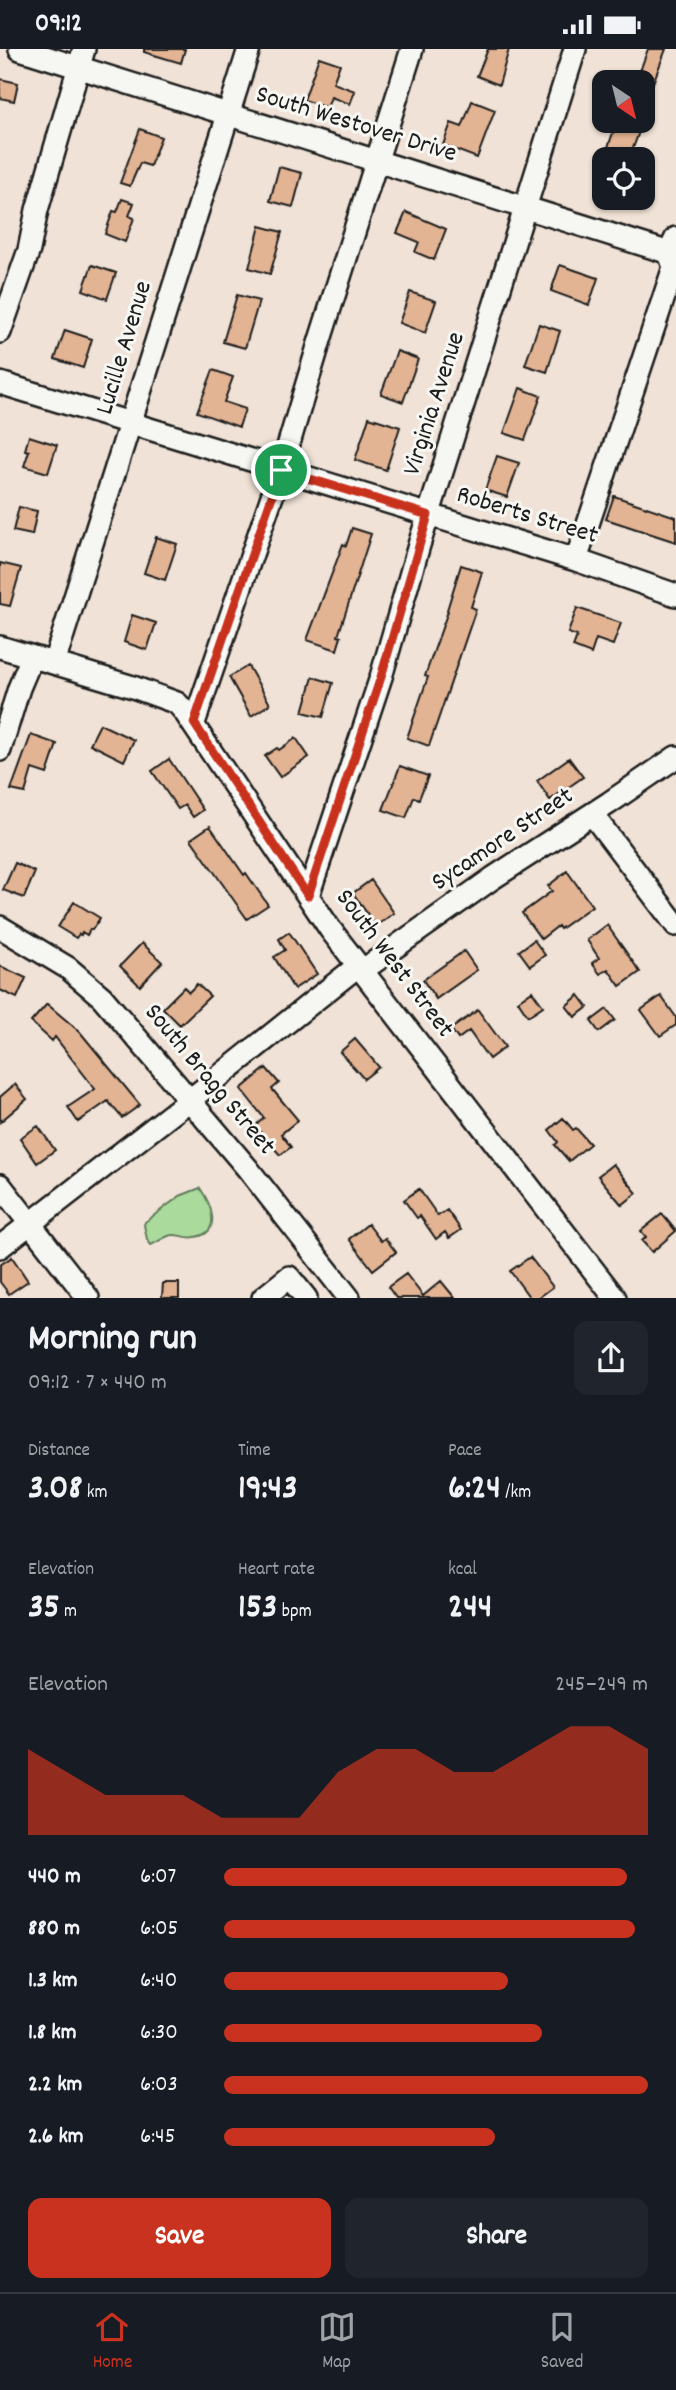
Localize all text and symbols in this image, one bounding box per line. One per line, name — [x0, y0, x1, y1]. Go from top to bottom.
text: 09:12 — [35, 6, 82, 43]
north arrow — [592, 70, 654, 133]
map controls — [592, 70, 655, 210]
street label: South Westover Drive — [251, 77, 461, 173]
button: locate — [592, 147, 655, 210]
street label: Lucille Avenue — [87, 277, 163, 419]
street label: Virginia Avenue — [394, 327, 476, 481]
pin — [251, 440, 311, 500]
icon: arrive — [262, 451, 300, 489]
street label: Roberts Street — [452, 477, 603, 555]
street label: Sycamore Street — [425, 779, 582, 901]
street label: South West Street — [326, 882, 462, 1046]
street label: South Bragg Street — [134, 996, 284, 1164]
text: Morning run — [28, 1313, 197, 1368]
button: share — [574, 1321, 648, 1395]
text: 09:12 · 7 × 440 m — [28, 1367, 167, 1400]
text: Distance — [28, 1438, 90, 1465]
text: Time — [238, 1438, 271, 1465]
text: Pace — [448, 1438, 482, 1465]
text: 3.08 — [28, 1465, 82, 1515]
text: 19:43 — [238, 1465, 298, 1515]
text: 6:24 — [448, 1465, 501, 1515]
text: km — [82, 1480, 108, 1507]
text: /km — [501, 1480, 531, 1507]
text: Elevation — [28, 1557, 94, 1584]
text: Heart rate — [238, 1557, 315, 1584]
text: kcal — [448, 1557, 477, 1584]
text: 35 — [28, 1584, 60, 1634]
text: 153 — [238, 1584, 277, 1634]
text: 244 — [448, 1584, 492, 1634]
text: m — [60, 1599, 77, 1626]
text: bpm — [277, 1599, 312, 1626]
text: Elevation — [28, 1669, 108, 1702]
text: 245–249 m — [555, 1669, 648, 1702]
text: 440 m — [28, 1861, 81, 1894]
text: 6:07 — [140, 1861, 176, 1894]
text: 880 m — [28, 1913, 80, 1946]
text: 6:05 — [140, 1913, 178, 1946]
text: 1.3 km — [28, 1965, 78, 1998]
text: 6:40 — [140, 1965, 177, 1998]
text: 1.8 km — [28, 2017, 77, 2050]
text: 6:30 — [140, 2017, 178, 2050]
text: 2.2 km — [28, 2069, 82, 2102]
text: 6:03 — [140, 2069, 178, 2102]
text: 2.6 km — [28, 2121, 84, 2154]
text: 6:45 — [140, 2121, 175, 2154]
button: Save — [28, 2198, 331, 2278]
button: Share — [345, 2198, 648, 2278]
tab: Home — [93, 2308, 132, 2377]
tab: Map — [318, 2308, 356, 2377]
tab: Saved — [541, 2308, 583, 2377]

